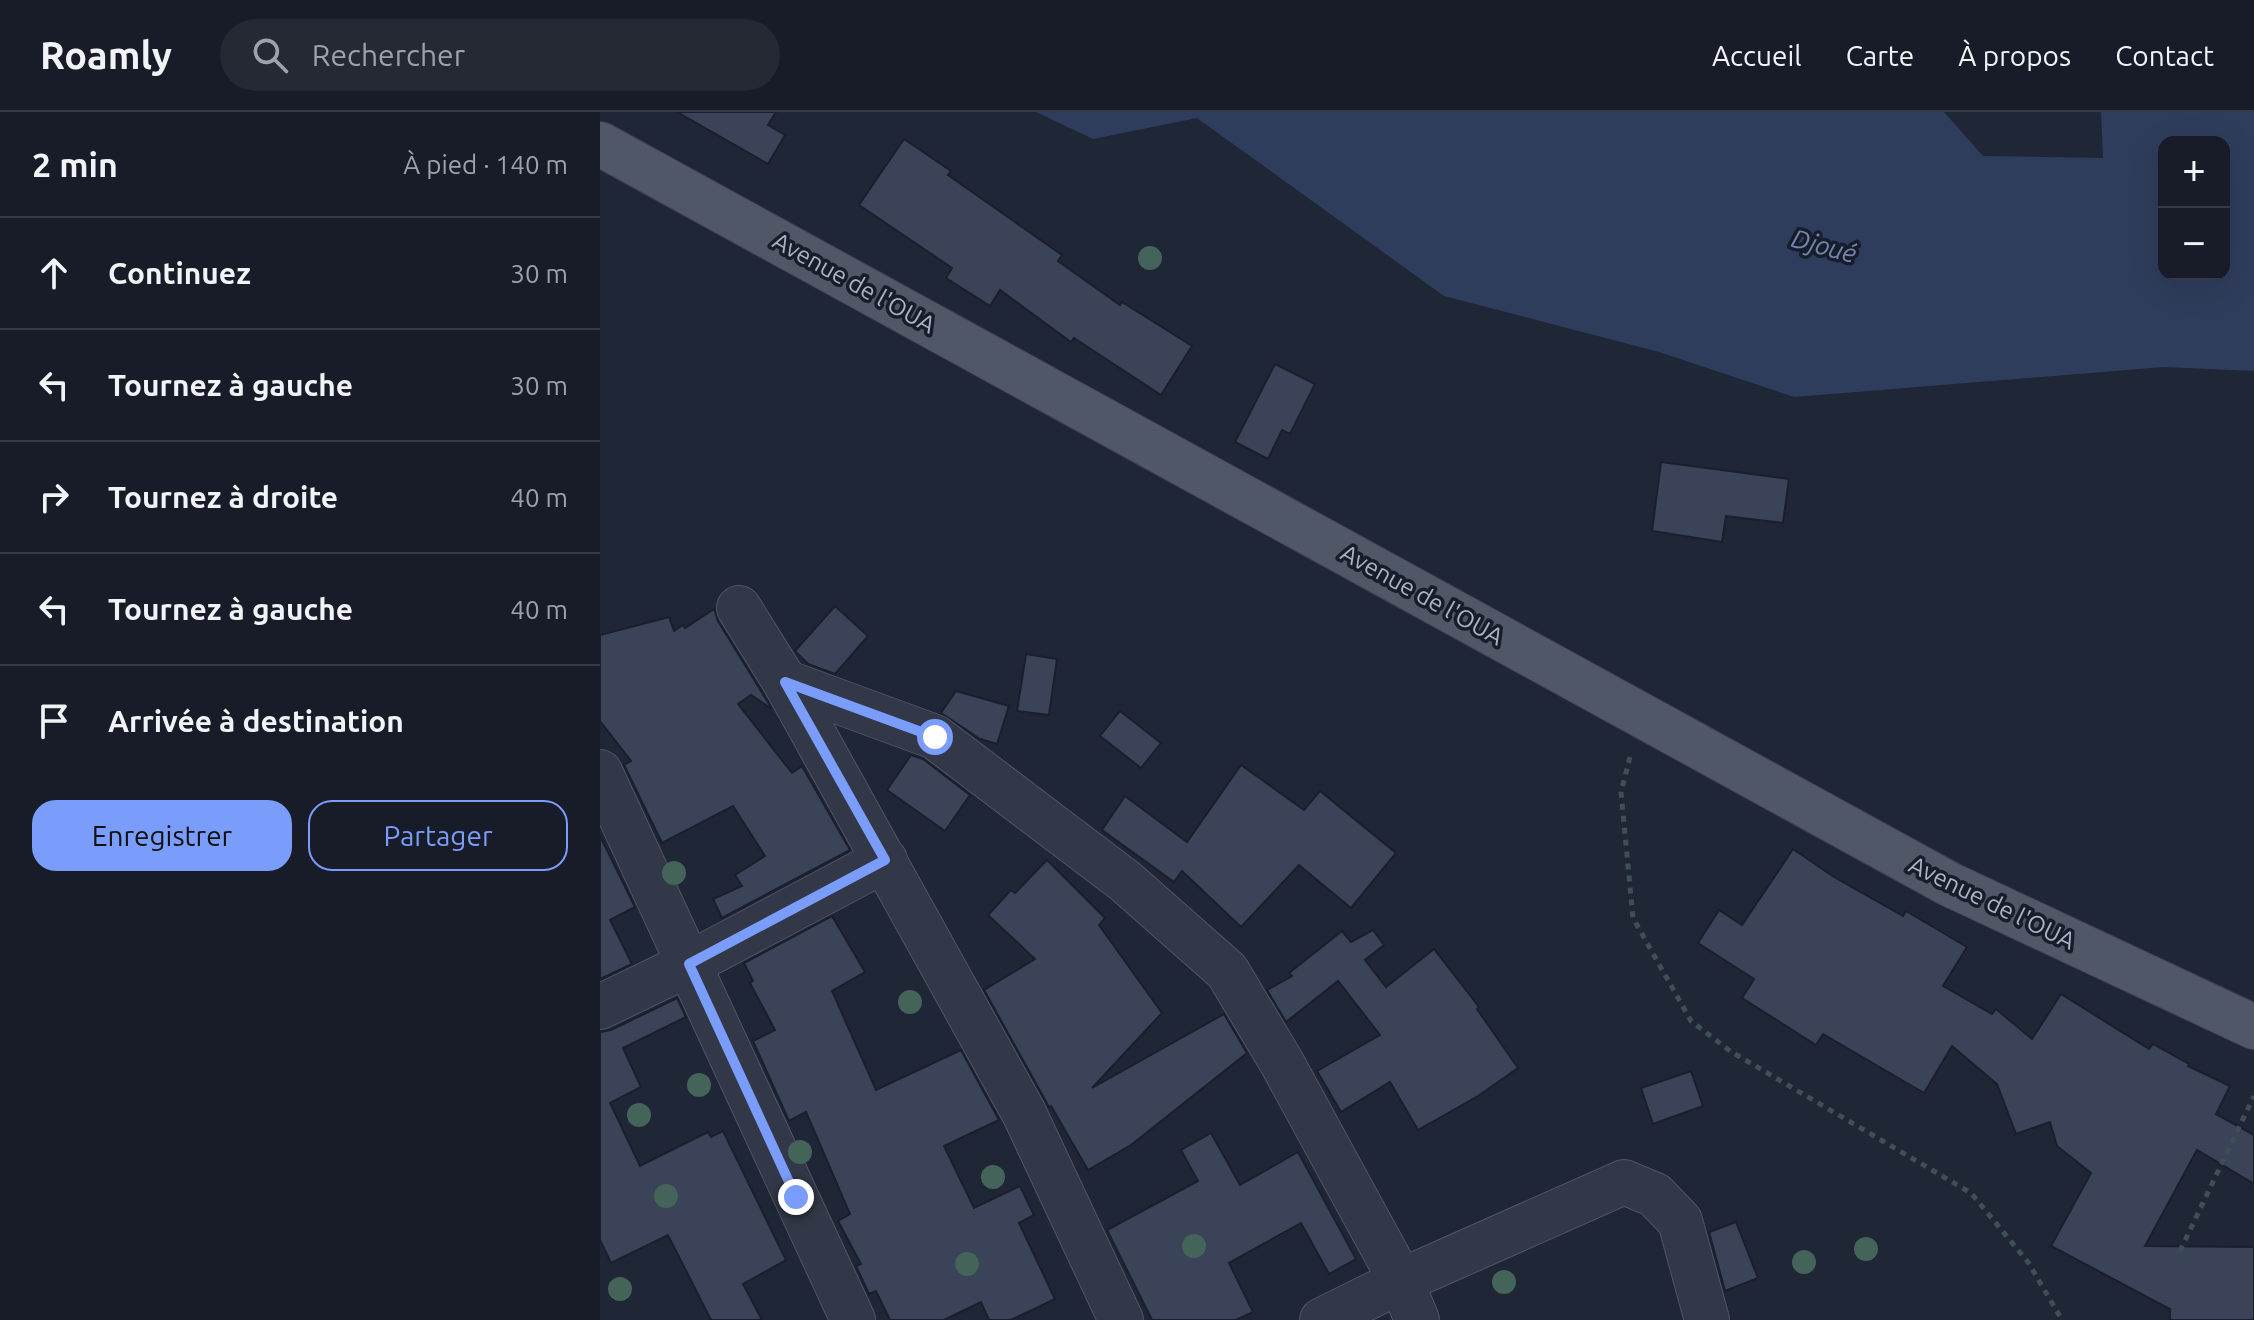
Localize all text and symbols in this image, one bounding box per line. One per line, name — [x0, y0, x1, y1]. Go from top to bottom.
search box — [220, 19, 780, 91]
icon: search — [248, 33, 292, 77]
text: Roamly — [40, 34, 172, 76]
text: Rechercher — [312, 38, 465, 72]
text: Accueil — [1712, 40, 1802, 71]
text: Carte — [1846, 40, 1914, 71]
text: À propos — [1958, 40, 2071, 71]
text: Contact — [2115, 40, 2214, 71]
map controls — [2158, 136, 2230, 280]
button: + — [2158, 136, 2230, 208]
text: 2 min — [32, 145, 118, 183]
text: À pied · 140 m — [403, 150, 568, 179]
button: − — [2158, 208, 2230, 280]
water label: Djoué — [1789, 223, 1860, 268]
street label: Avenue de l'OUA — [768, 227, 940, 339]
icon: ahead — [32, 251, 76, 295]
text: Continuez — [108, 256, 251, 290]
text: 30 m — [510, 259, 568, 288]
icon: left — [32, 363, 76, 407]
text: Tournez à gauche — [108, 368, 353, 402]
text: 30 m — [510, 371, 568, 400]
icon: right — [32, 475, 76, 519]
text: Tournez à droite — [108, 480, 338, 514]
text: 40 m — [510, 483, 568, 512]
street label: Avenue de l'OUA — [1336, 539, 1508, 651]
icon: left — [32, 587, 76, 631]
text: Tournez à gauche — [108, 592, 353, 626]
text: 40 m — [510, 595, 568, 624]
icon: arrive — [32, 699, 76, 743]
text: Arrivée à destination — [108, 704, 404, 738]
route start — [917, 719, 953, 755]
button: Enregistrer — [32, 800, 292, 871]
button: Partager — [308, 800, 568, 871]
street label: Avenue de l'OUA — [1905, 851, 2080, 955]
route end — [778, 1179, 814, 1215]

